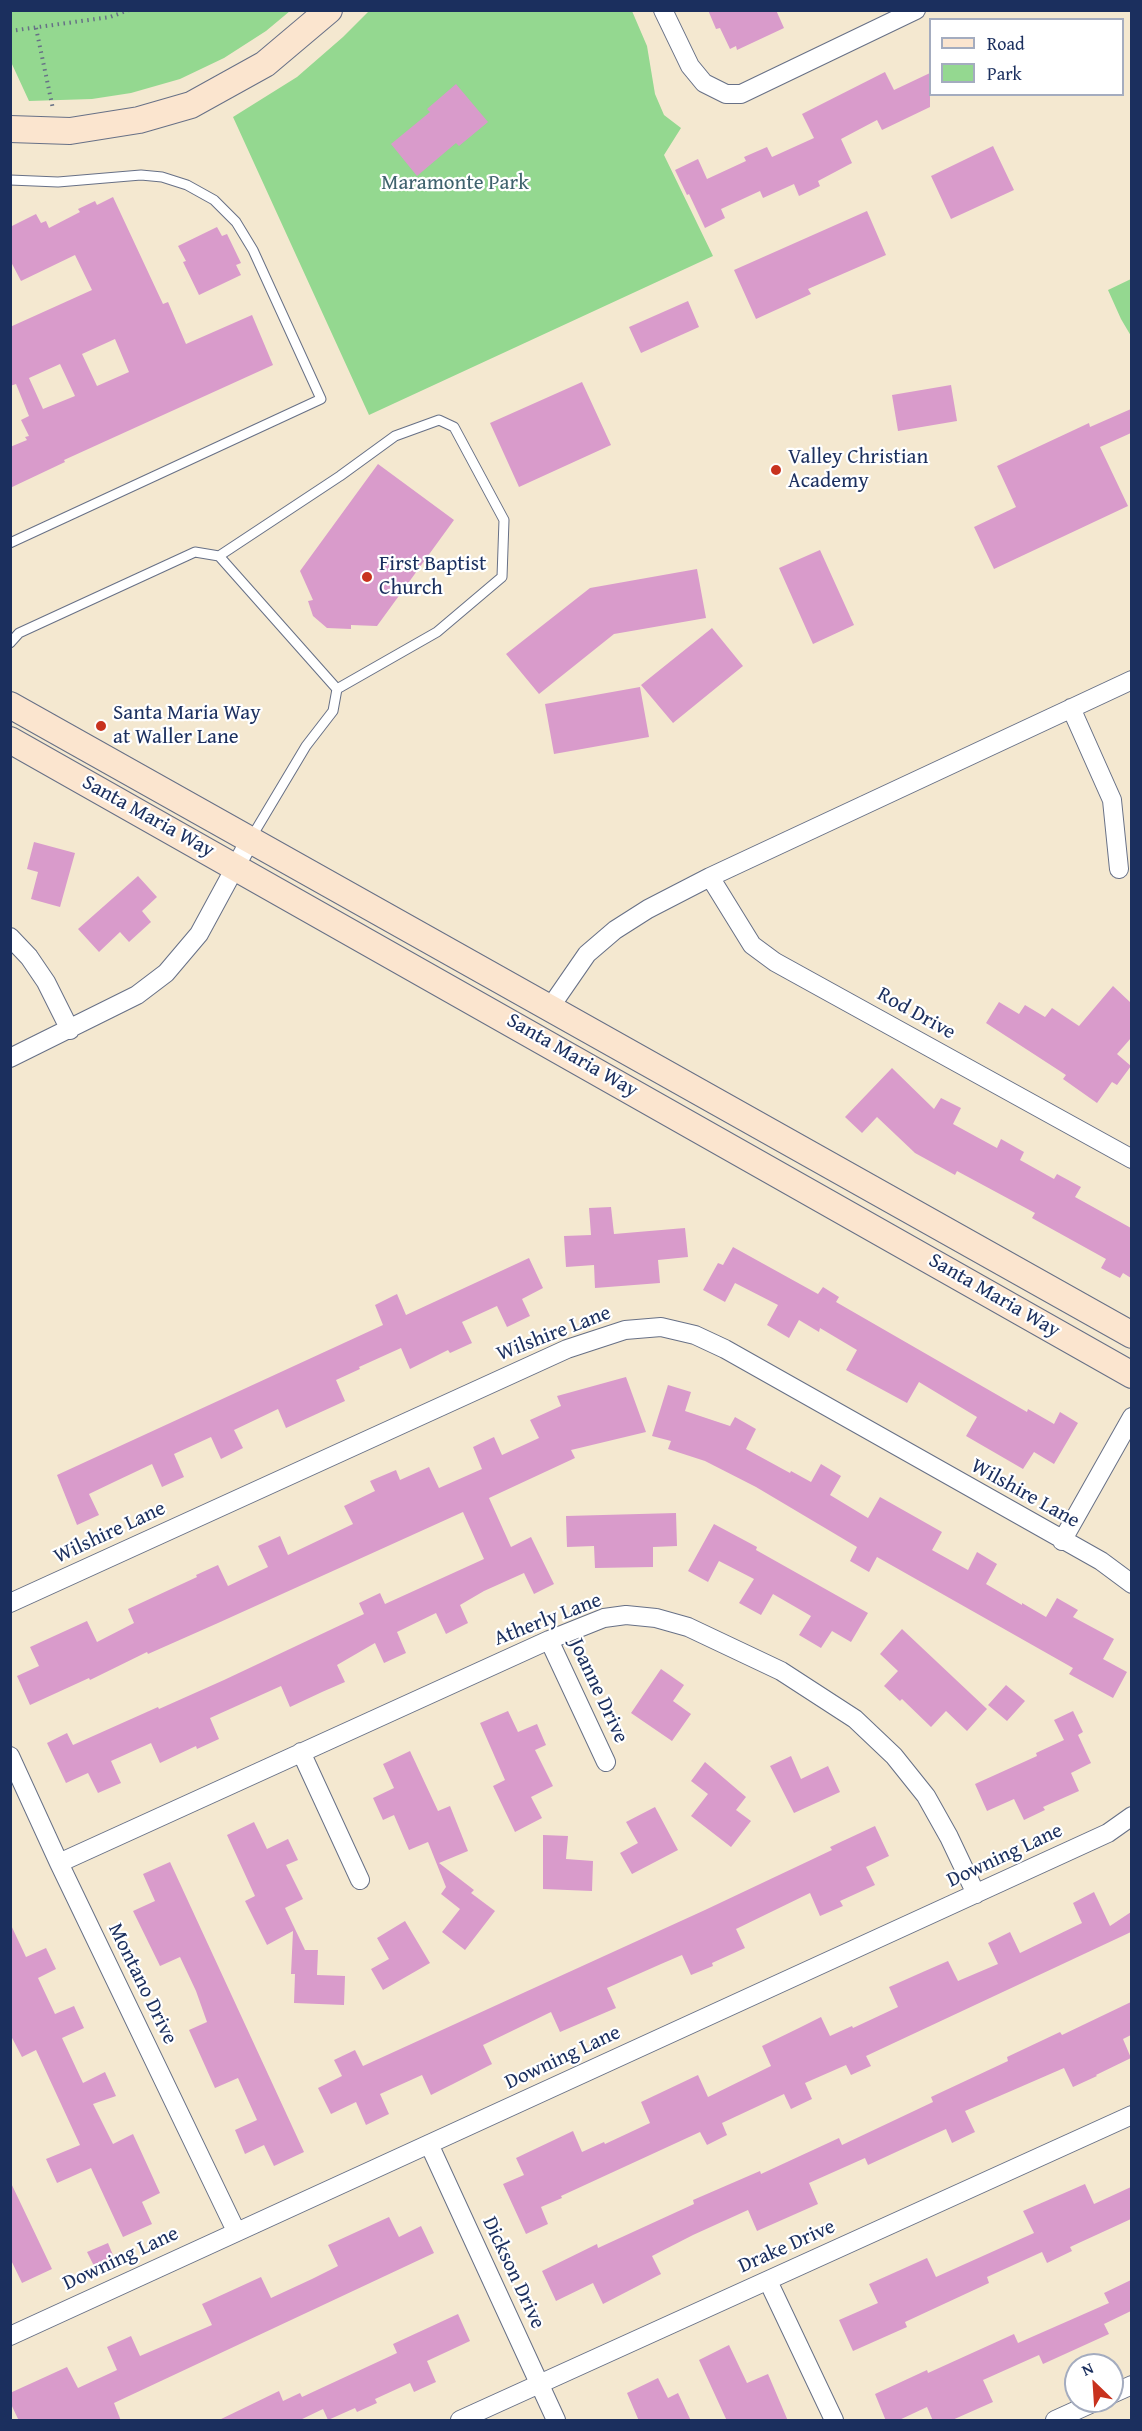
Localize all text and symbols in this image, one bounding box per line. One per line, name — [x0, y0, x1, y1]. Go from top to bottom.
legend — [929, 18, 1124, 96]
text: Road — [987, 30, 1025, 57]
text: Park — [987, 60, 1022, 87]
park label: Maramonte Park — [381, 171, 529, 197]
place label: Valley Christian Academy — [788, 445, 928, 495]
marker: Valley Christian Academy — [769, 463, 783, 477]
place label: First Baptist Church — [379, 552, 486, 602]
marker: First Baptist Church — [360, 570, 374, 584]
place label: Santa Maria Way at Waller Lane — [113, 701, 261, 751]
marker: Santa Maria Way at Waller Lane — [94, 719, 108, 733]
street label: Santa Maria Way — [77, 770, 219, 864]
street label: Rod Drive — [872, 982, 960, 1046]
street label: Santa Maria Way — [502, 1008, 642, 1104]
street label: Santa Maria Way — [924, 1248, 1064, 1344]
street label: Wilshire Lane — [493, 1301, 615, 1367]
street label: Wilshire Lane — [966, 1454, 1084, 1534]
street label: Wilshire Lane — [50, 1496, 170, 1570]
street label: Atherly Lane — [491, 1588, 605, 1652]
street label: Joanne Drive — [563, 1635, 633, 1747]
street label: Downing Lane — [943, 1818, 1067, 1894]
street label: Montano Drive — [102, 1919, 182, 2049]
street label: Downing Lane — [501, 2020, 625, 2096]
street label: Dickson Drive — [476, 2213, 550, 2333]
street label: Drake Drive — [735, 2215, 839, 2279]
street label: Downing Lane — [59, 2221, 183, 2297]
north arrow — [1064, 2353, 1124, 2413]
text: N — [1077, 2355, 1097, 2382]

